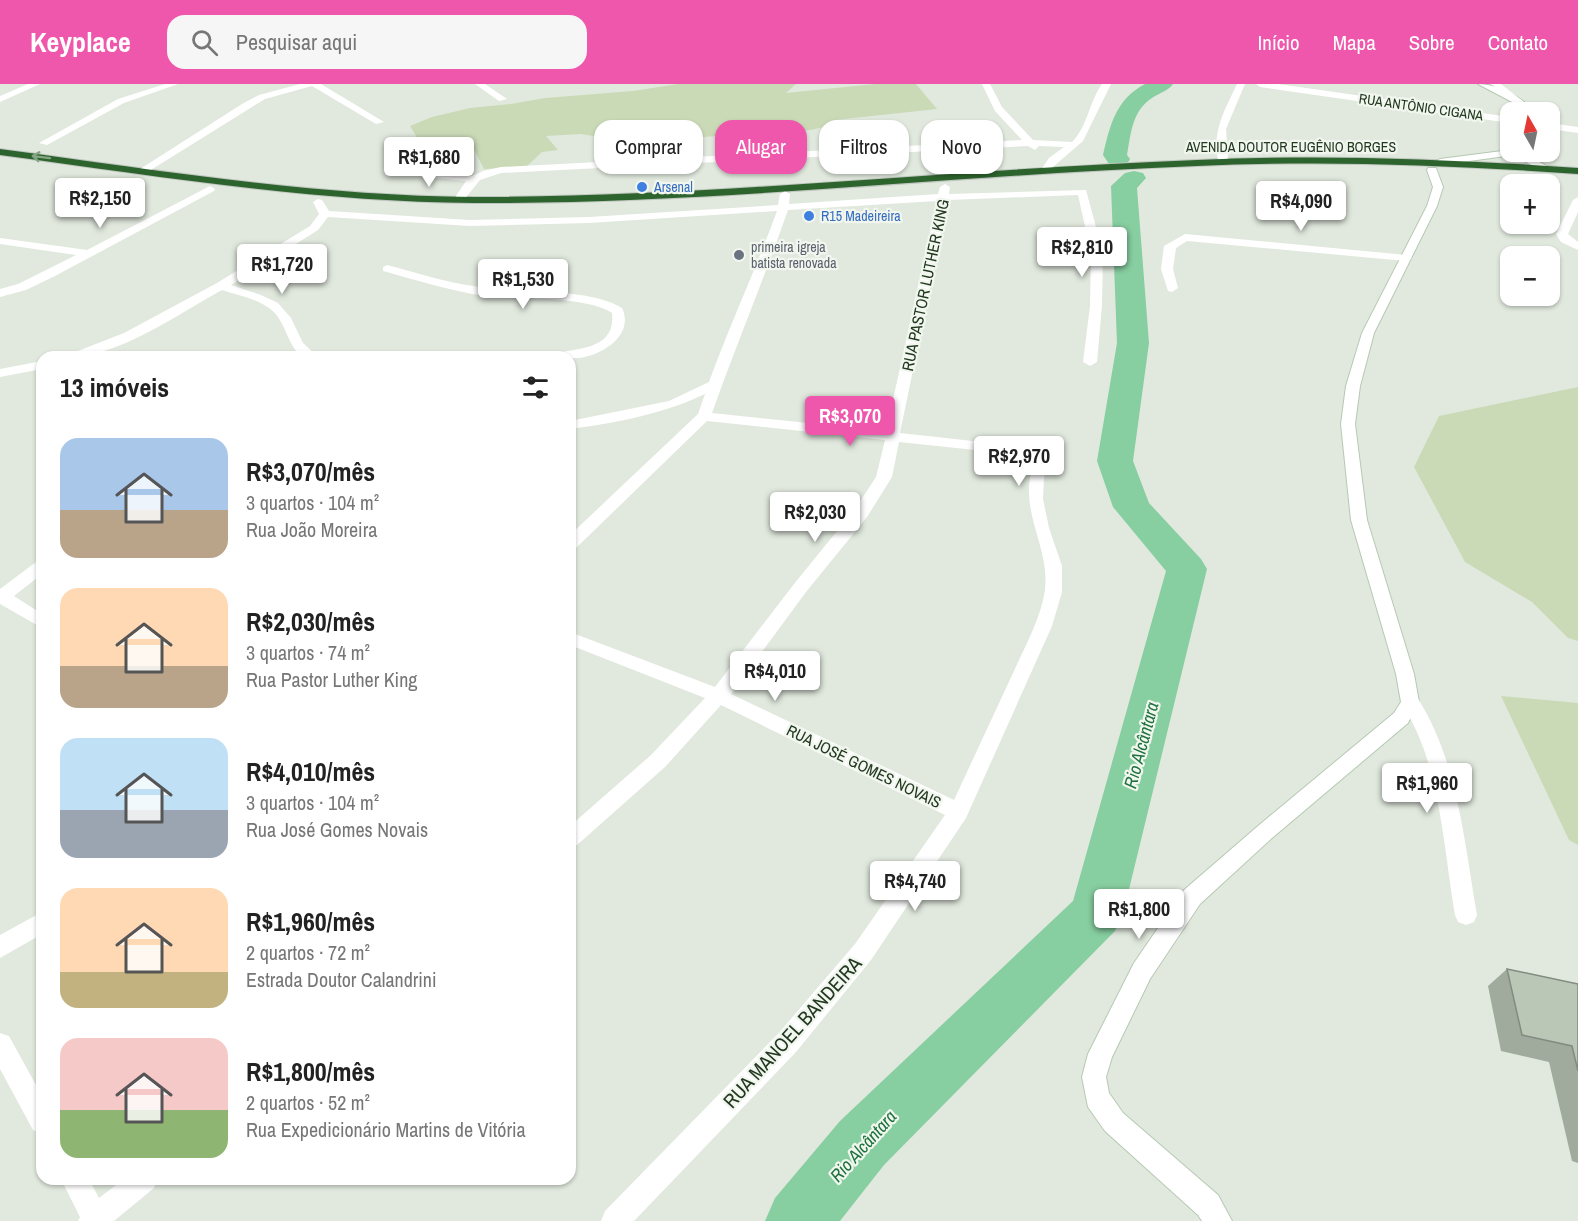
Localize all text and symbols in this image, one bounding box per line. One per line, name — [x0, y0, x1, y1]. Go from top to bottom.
search box — [167, 15, 587, 69]
text: Keyplace — [30, 23, 131, 61]
icon: search — [188, 26, 221, 59]
text: Pesquisar aqui — [236, 27, 357, 57]
text: Início — [1258, 28, 1300, 57]
text: Mapa — [1333, 28, 1376, 57]
text: Sobre — [1409, 28, 1455, 57]
text: Contato — [1488, 28, 1548, 57]
street label: RUA ANTÔNIO CIGANA — [1358, 89, 1485, 125]
north arrow — [1500, 102, 1560, 162]
map controls — [1500, 102, 1560, 306]
chip: Comprar — [594, 120, 703, 174]
chip: Alugar — [715, 120, 807, 174]
chip: Filtros — [819, 120, 909, 174]
chip: Novo — [921, 120, 1003, 174]
pin: R$1,680 — [374, 137, 484, 188]
street label: AVENIDA DOUTOR EUGÊNIO BORGES — [1185, 138, 1396, 156]
text: R$1,680 — [398, 143, 460, 170]
one-way arrow — [32, 152, 52, 163]
button: + — [1500, 174, 1560, 234]
pin: R$2,150 — [45, 178, 155, 229]
place label: Arsenal — [653, 178, 693, 196]
marker: Arsenal — [635, 180, 649, 194]
pin: R$4,090 — [1246, 181, 1356, 232]
text: R$2,150 — [69, 184, 131, 211]
text: R$4,090 — [1270, 187, 1332, 214]
street label: RUA PASTOR LUTHER KING — [896, 197, 954, 373]
place label: R15 Madeireira — [821, 207, 901, 225]
marker: R15 Madeireira — [802, 209, 816, 223]
pin: R$2,810 — [1027, 227, 1137, 278]
text: R$2,810 — [1051, 233, 1113, 260]
place label: primeira igreja batista renovada — [751, 238, 837, 272]
pin: R$1,720 — [227, 244, 337, 295]
button: − — [1500, 246, 1560, 306]
marker: primeira igreja batista renovada — [732, 248, 746, 262]
text: R$1,720 — [251, 250, 313, 277]
pin: R$1,530 — [468, 259, 578, 310]
text: R$1,530 — [492, 265, 554, 292]
text: 13 imóveis — [60, 370, 169, 405]
icon: filters — [519, 371, 552, 404]
pin: R$3,070 — [795, 396, 905, 447]
text: R$3,070 — [819, 402, 881, 429]
pin: R$2,970 — [964, 436, 1074, 487]
text: R$2,970 — [988, 442, 1050, 469]
text: R$3,070/mês — [246, 454, 375, 489]
icon: home — [108, 462, 180, 534]
text: 3 quartos · 104 m² — [246, 489, 379, 516]
pin: R$2,030 — [760, 492, 870, 543]
text: R$2,030 — [784, 498, 846, 525]
text: Rua João Moreira — [246, 516, 377, 543]
text: R$2,030/mês — [246, 604, 375, 639]
icon: home — [108, 612, 180, 684]
text: 3 quartos · 74 m² — [246, 639, 370, 666]
pin: R$4,010 — [720, 651, 830, 702]
text: R$4,010 — [744, 657, 806, 684]
text: Rua Pastor Luther King — [246, 666, 417, 693]
water label: Rio Alcântara — [1117, 699, 1165, 791]
street label: RUA JOSÉ GOMES NOVAIS — [783, 719, 945, 813]
text: R$4,010/mês — [246, 754, 375, 789]
icon: home — [108, 762, 180, 834]
pin: R$1,960 — [1372, 763, 1482, 814]
text: R$1,960 — [1396, 769, 1458, 796]
text: 3 quartos · 104 m² — [246, 789, 379, 816]
text: Rua José Gomes Novais — [246, 816, 428, 843]
pin: R$4,740 — [860, 861, 970, 912]
text: R$4,740 — [884, 867, 946, 894]
pin: R$1,800 — [1084, 889, 1194, 940]
text: R$1,800 — [1108, 895, 1170, 922]
text: R$1,960/mês — [246, 904, 375, 939]
icon: home — [108, 912, 180, 984]
text: 2 quartos · 72 m² — [246, 939, 370, 966]
street label: RUA MANOEL BANDEIRA — [717, 950, 867, 1114]
text: Estrada Doutor Calandrini — [246, 966, 437, 993]
text: R$1,800/mês — [246, 1054, 375, 1089]
icon: home — [108, 1062, 180, 1134]
text: 2 quartos · 52 m² — [246, 1089, 370, 1116]
water label: Rio Alcântara — [824, 1105, 902, 1187]
text: Rua Expedicionário Martins de Vitória — [246, 1116, 526, 1143]

